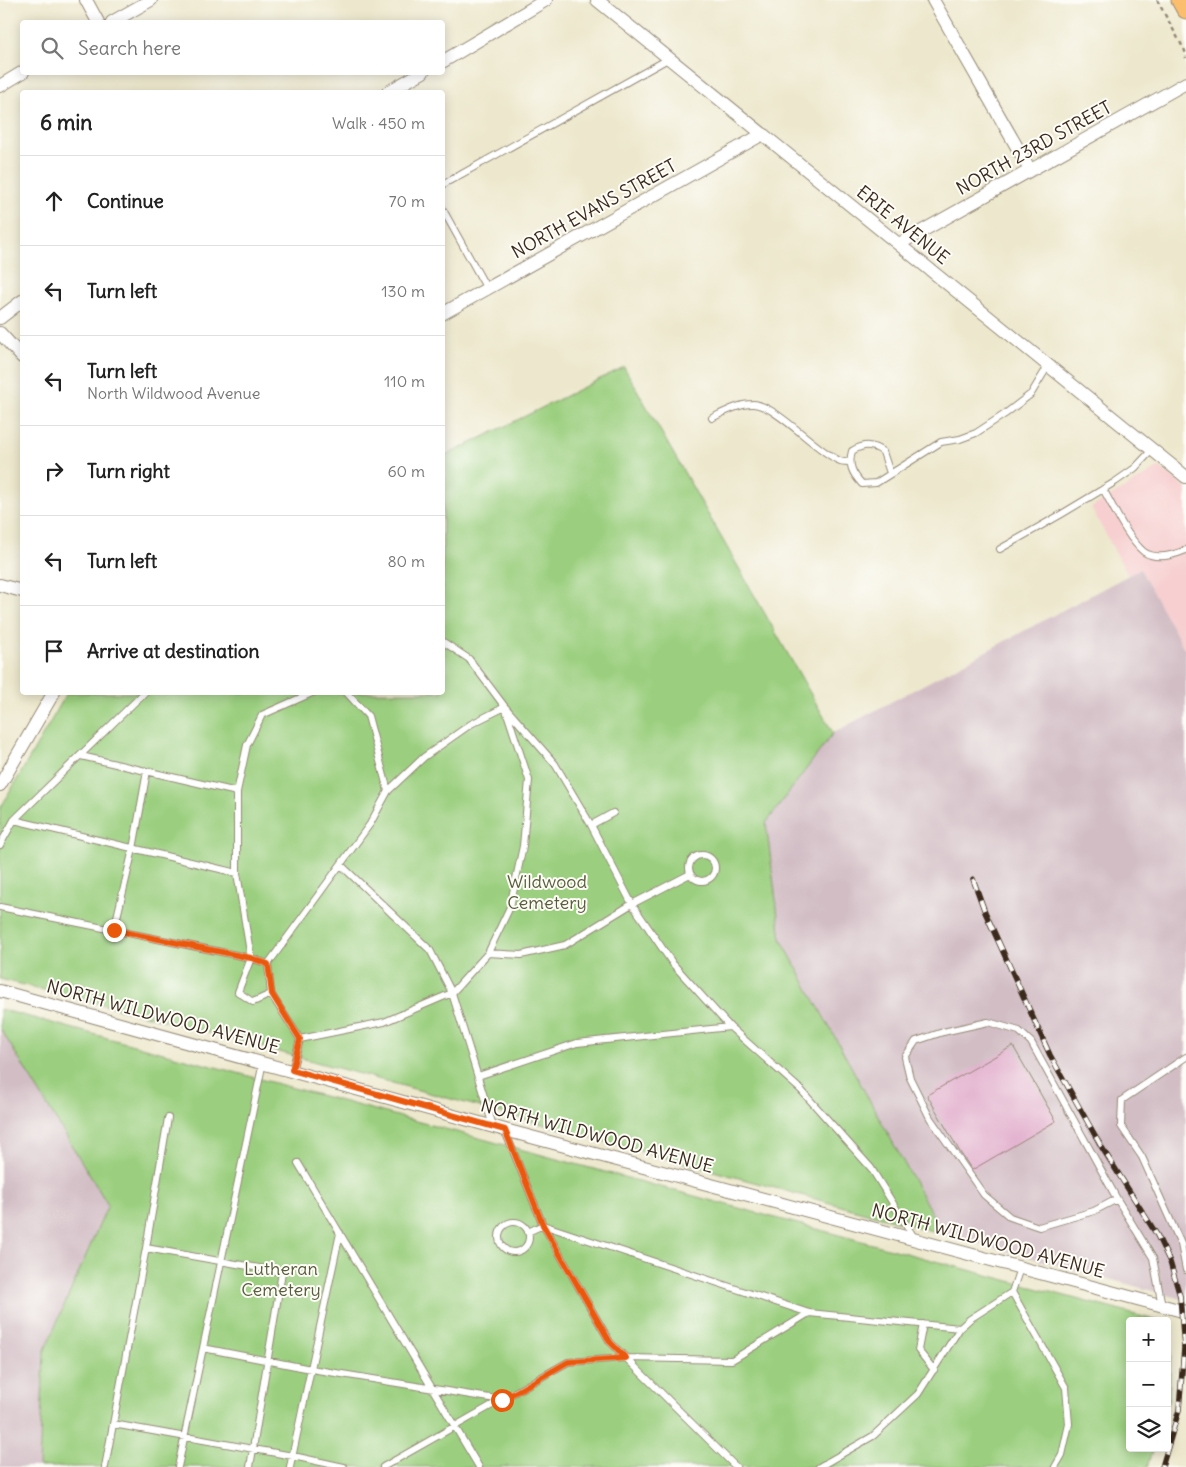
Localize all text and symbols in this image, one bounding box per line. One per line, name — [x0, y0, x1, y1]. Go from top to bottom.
search box — [20, 20, 445, 75]
icon: search — [38, 34, 66, 62]
text: Search here — [78, 36, 181, 60]
street label: NORTH 23RD STREET — [952, 95, 1115, 200]
text: 6 min — [40, 109, 92, 136]
text: Walk · 450 m — [332, 113, 425, 133]
street label: NORTH EVANS STREET — [507, 154, 680, 263]
street label: ERIE AVENUE — [852, 180, 954, 269]
icon: ahead — [40, 187, 68, 215]
text: Continue — [87, 189, 164, 213]
text: 70 m — [389, 191, 425, 211]
icon: left — [40, 277, 68, 305]
text: Turn left — [87, 279, 157, 303]
text: 130 m — [381, 281, 425, 301]
text: Turn left — [87, 359, 157, 383]
icon: left — [40, 367, 68, 395]
text: 110 m — [384, 371, 425, 391]
text: North Wildwood Avenue — [87, 383, 260, 403]
icon: right — [40, 457, 68, 485]
text: Turn right — [87, 459, 170, 483]
text: 60 m — [387, 461, 425, 481]
icon: left — [40, 547, 68, 575]
text: Turn left — [87, 549, 157, 573]
text: 80 m — [387, 551, 425, 571]
icon: arrive — [40, 637, 68, 665]
text: Arrive at destination — [87, 639, 260, 663]
park label: Wildwood Cemetery — [507, 870, 587, 914]
route end — [103, 919, 126, 942]
street label: NORTH WILDWOOD AVENUE — [44, 974, 282, 1059]
street label: NORTH WILDWOOD AVENUE — [478, 1093, 716, 1178]
street label: NORTH WILDWOOD AVENUE — [869, 1198, 1107, 1283]
park label: Lutheran Cemetery — [241, 1257, 321, 1301]
map controls — [1126, 1317, 1171, 1452]
button: + — [1126, 1317, 1171, 1362]
button: − — [1126, 1362, 1171, 1407]
route start — [491, 1389, 514, 1412]
button: layers — [1126, 1407, 1171, 1452]

